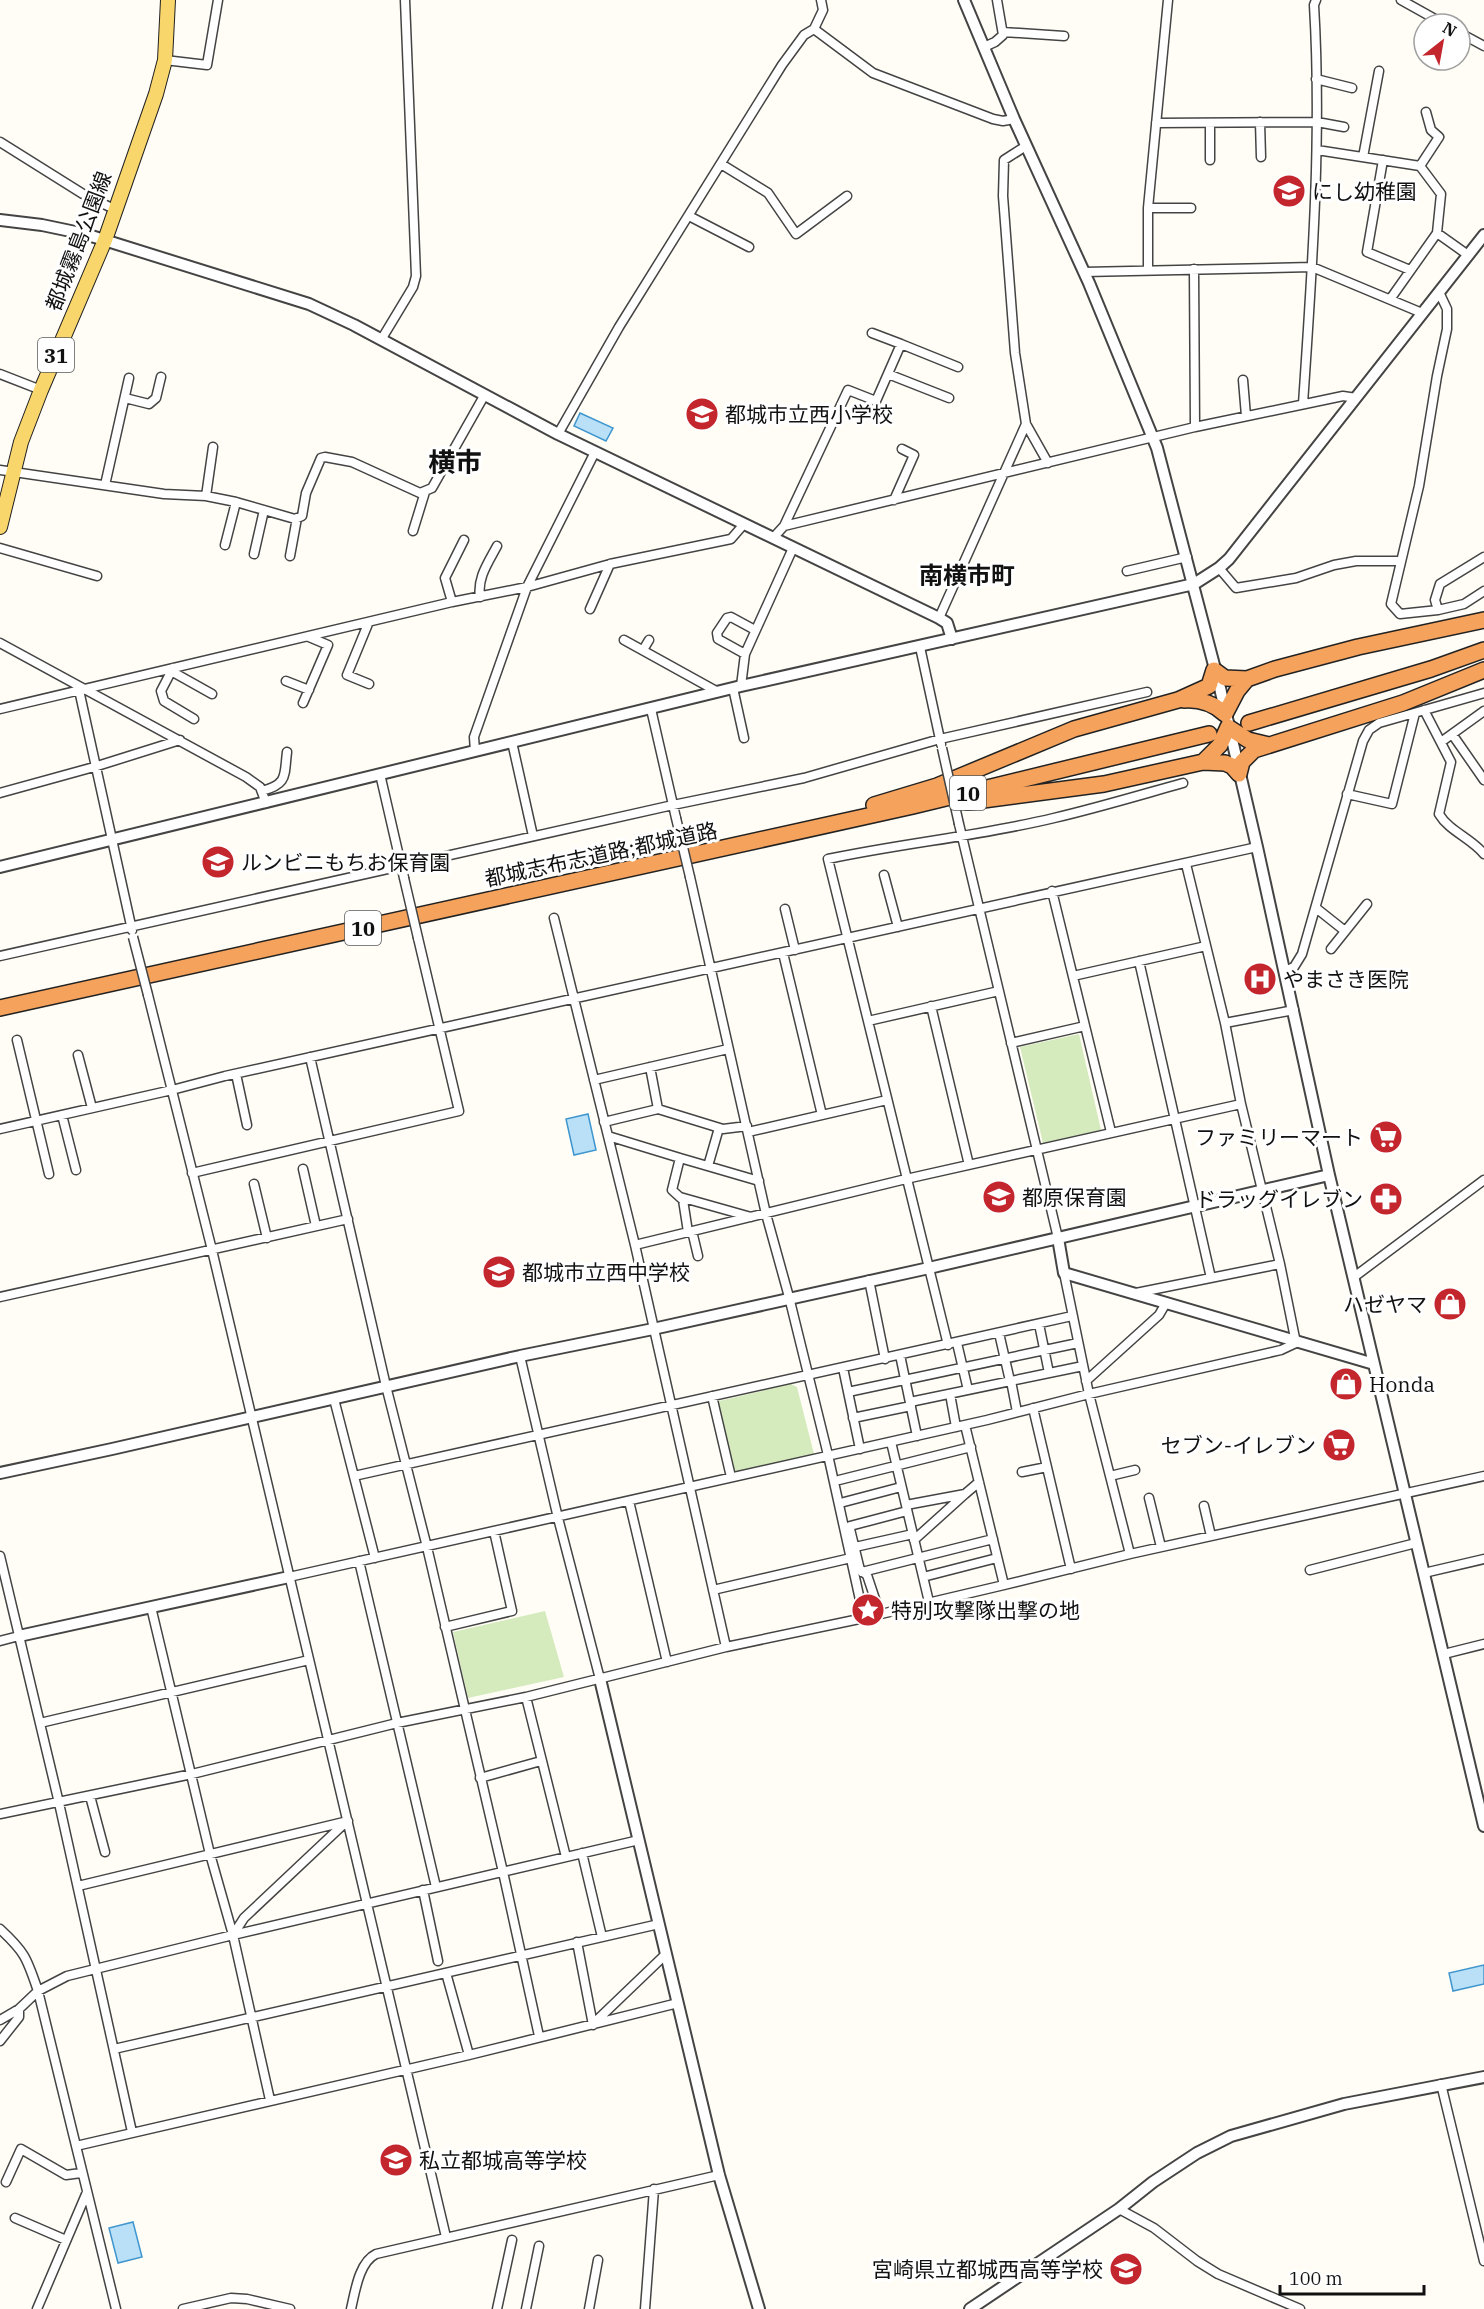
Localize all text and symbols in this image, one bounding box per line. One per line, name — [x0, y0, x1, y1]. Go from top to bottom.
north arrow — [1412, 12, 1472, 72]
text: N — [1439, 17, 1460, 41]
street label: 都城霧島公園線 — [39, 167, 117, 315]
school or university icon: にし幼稚園 — [1271, 173, 1307, 209]
place label: にし幼稚園 — [1312, 177, 1417, 205]
road number: 31 — [38, 338, 74, 372]
school or university icon: 都城市立西小学校 — [684, 396, 720, 432]
place label: 都城市立西小学校 — [725, 400, 893, 428]
district label: 横市 — [428, 444, 482, 479]
district label: 南横市町 — [919, 559, 1015, 591]
road number: 10 — [950, 776, 986, 810]
street label: 都城志布志道路;都城道路 — [482, 816, 720, 892]
school or university icon: ルンビニもちお保育園 — [200, 844, 236, 880]
place label: ルンビニもちお保育園 — [241, 848, 451, 876]
road number: 10 — [345, 911, 381, 945]
hospital icon: やまさき医院 — [1242, 961, 1278, 997]
place label: やまさき医院 — [1283, 965, 1409, 993]
supermarket icon: ファミリーマート — [1368, 1119, 1404, 1155]
place label: ファミリーマート — [1195, 1123, 1363, 1151]
school or university icon: 都原保育園 — [981, 1179, 1017, 1215]
pharmacy icon: ドラッグイレブン — [1368, 1181, 1404, 1217]
place label: 都原保育園 — [1022, 1183, 1127, 1211]
place label: ドラッグイレブン — [1195, 1185, 1363, 1213]
school or university icon: 都城市立西中学校 — [481, 1254, 517, 1290]
place label: 都城市立西中学校 — [522, 1258, 690, 1286]
shop icon: ハゼヤマ — [1432, 1286, 1468, 1322]
place label: ハゼヤマ — [1343, 1290, 1427, 1318]
shop icon: Honda — [1328, 1366, 1364, 1402]
place label: Honda — [1369, 1370, 1435, 1398]
supermarket icon: セブン-イレブン — [1321, 1427, 1357, 1463]
place label: セブン-イレブン — [1161, 1431, 1316, 1459]
place icon: 特別攻撃隊出撃の地 — [850, 1592, 886, 1628]
place label: 特別攻撃隊出撃の地 — [891, 1596, 1080, 1624]
school or university icon: 私立都城高等学校 — [378, 2142, 414, 2178]
place label: 私立都城高等学校 — [419, 2146, 587, 2174]
school or university icon: 宮崎県立都城西高等学校 — [1108, 2251, 1144, 2287]
place label: 宮崎県立都城西高等学校 — [872, 2255, 1103, 2283]
scale bar — [1280, 2258, 1424, 2296]
text: 100 m — [1289, 2267, 1343, 2290]

